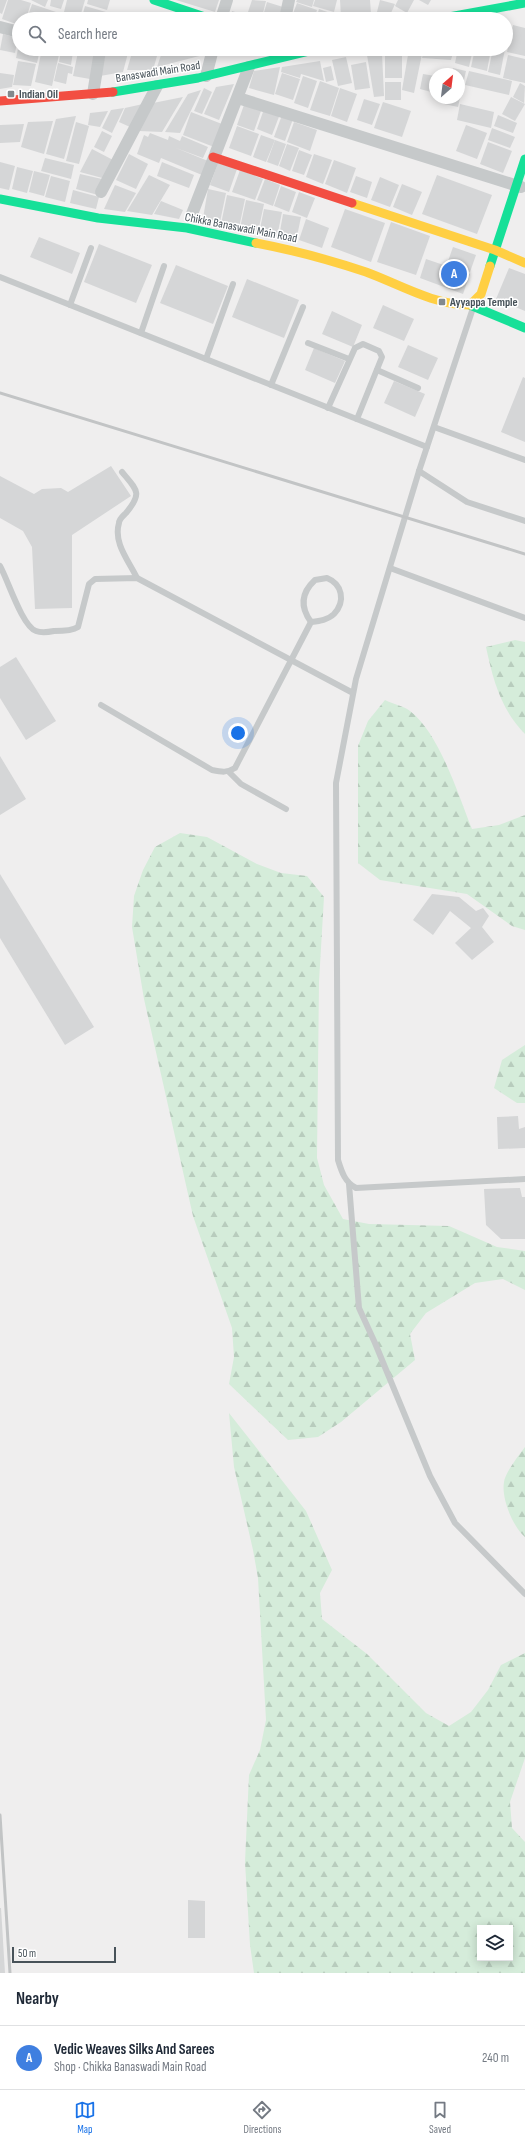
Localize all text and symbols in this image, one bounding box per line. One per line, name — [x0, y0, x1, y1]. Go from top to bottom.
search box — [12, 12, 513, 56]
icon: search — [26, 23, 48, 45]
text: Search here — [58, 25, 118, 44]
street label: Banaswadi Main Road — [115, 58, 201, 86]
north arrow — [429, 68, 465, 104]
place label: Indian Oil — [19, 87, 58, 102]
marker: Indian Oil — [6, 89, 16, 99]
street label: Chikka Banaswadi Main Road — [183, 210, 299, 246]
pin: A — [441, 259, 467, 289]
place label: Ayyappa Temple — [449, 295, 518, 310]
marker: Ayyappa Temple — [437, 297, 447, 307]
your location — [228, 723, 248, 743]
map controls — [477, 1925, 513, 1961]
button: layers — [477, 1925, 513, 1961]
scale bar — [12, 1945, 116, 1964]
text: 50 m — [18, 1947, 36, 1960]
text: Nearby — [16, 1989, 59, 2009]
text: Vedic Weaves Silks And Sarees — [54, 2040, 215, 2059]
text: A — [26, 2050, 32, 2066]
text: 240 m — [482, 2050, 509, 2066]
text: Shop · Chikka Banaswadi Main Road — [54, 2059, 206, 2075]
tab: Map — [74, 2099, 96, 2136]
tab: Directions — [244, 2099, 281, 2136]
tab: Saved — [429, 2099, 451, 2136]

